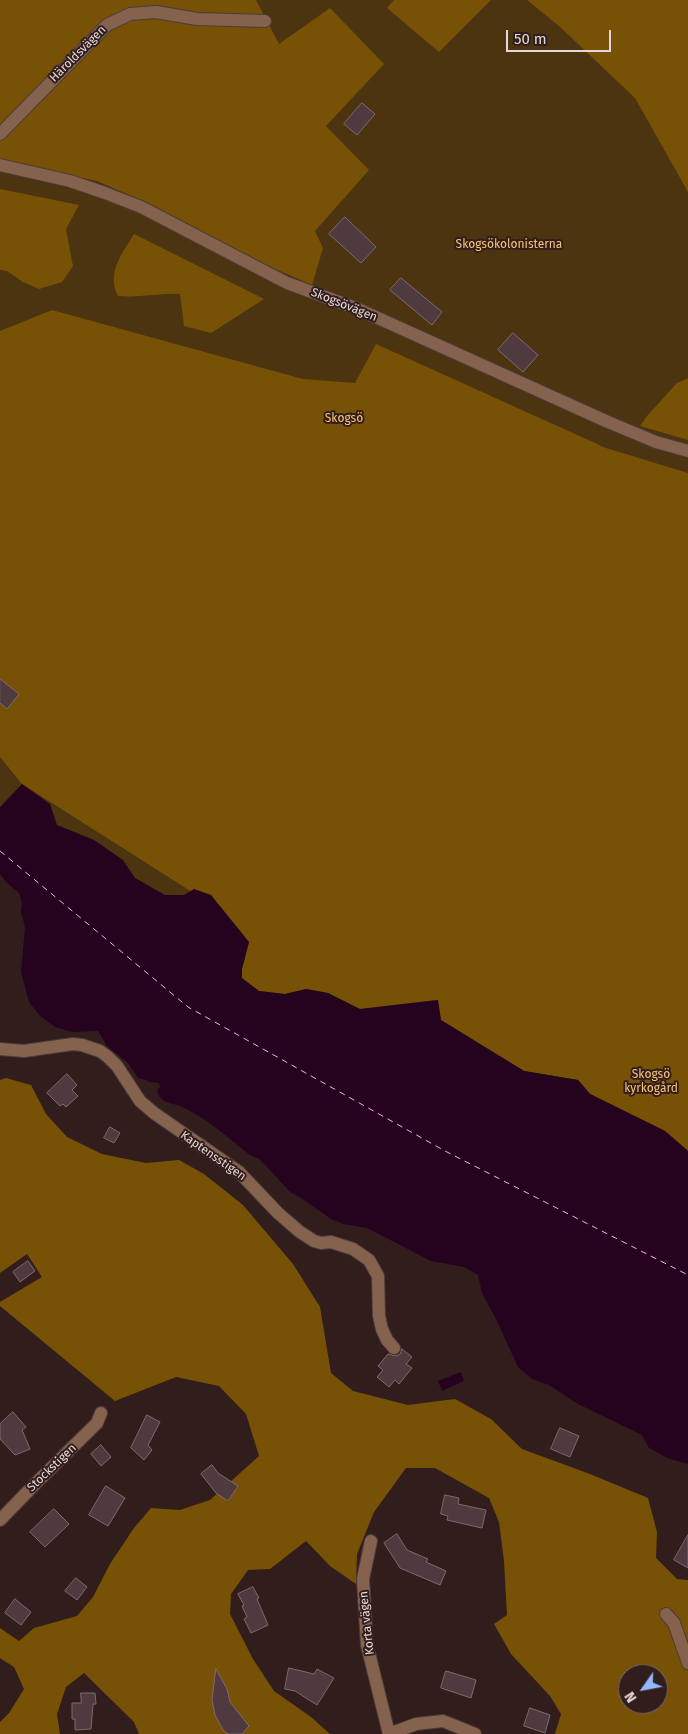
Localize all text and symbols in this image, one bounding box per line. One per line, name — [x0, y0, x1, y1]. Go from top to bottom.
scale bar — [508, 20, 613, 52]
street label: Häroldsvägen — [47, 23, 109, 85]
text: 50 m — [514, 30, 547, 48]
park label: Skogsökolonisterna — [456, 238, 562, 252]
street label: Skogsövägen — [309, 285, 379, 325]
park label: Skogsö — [325, 412, 363, 426]
park label: Skogsö kyrkogård — [624, 1068, 678, 1096]
street label: Kaptensstigen — [177, 1128, 249, 1184]
street label: Stockstigen — [25, 1441, 79, 1495]
street label: Korta vägen — [356, 1590, 378, 1656]
north arrow — [618, 1664, 668, 1714]
text: N — [621, 1688, 641, 1705]

